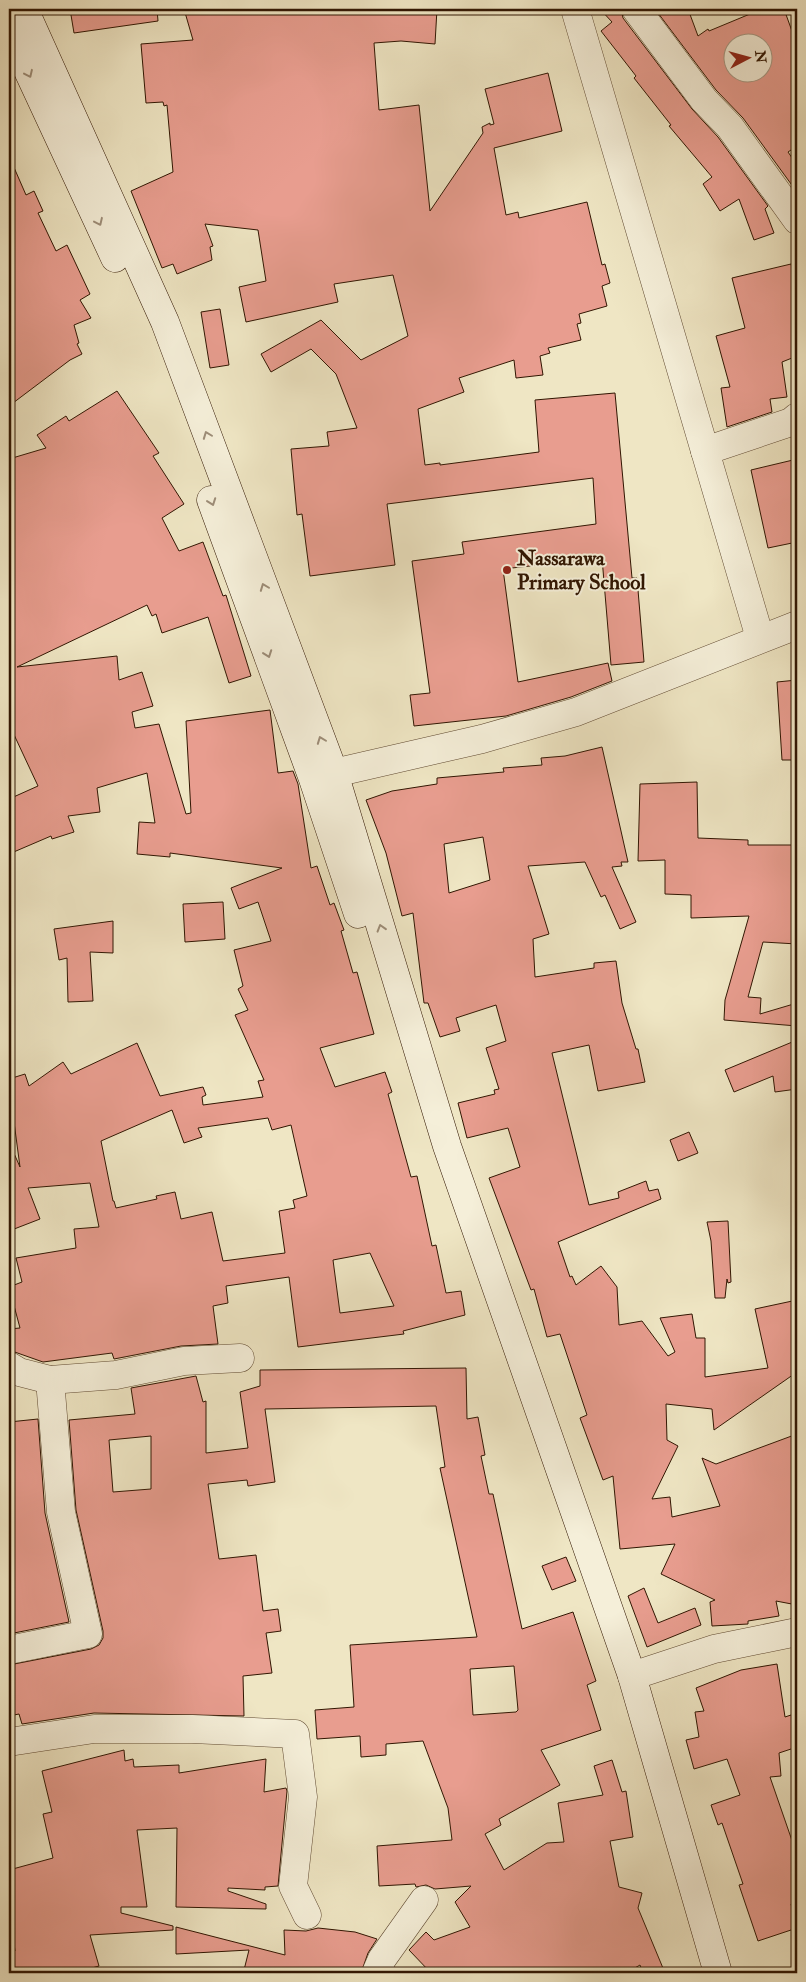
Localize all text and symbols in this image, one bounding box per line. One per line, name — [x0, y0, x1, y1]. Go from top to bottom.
north arrow — [724, 32, 774, 82]
text: N — [751, 49, 770, 64]
one-way arrow — [23, 69, 33, 78]
one-way arrow — [92, 216, 102, 225]
one-way arrow — [203, 431, 213, 440]
one-way arrow — [206, 497, 216, 505]
place label: Nassarawa Primary School — [516, 545, 646, 596]
marker: Nassarawa Primary School — [501, 564, 513, 576]
one-way arrow — [260, 584, 270, 592]
one-way arrow — [262, 650, 272, 658]
one-way arrow — [317, 736, 327, 744]
one-way arrow — [377, 924, 387, 932]

